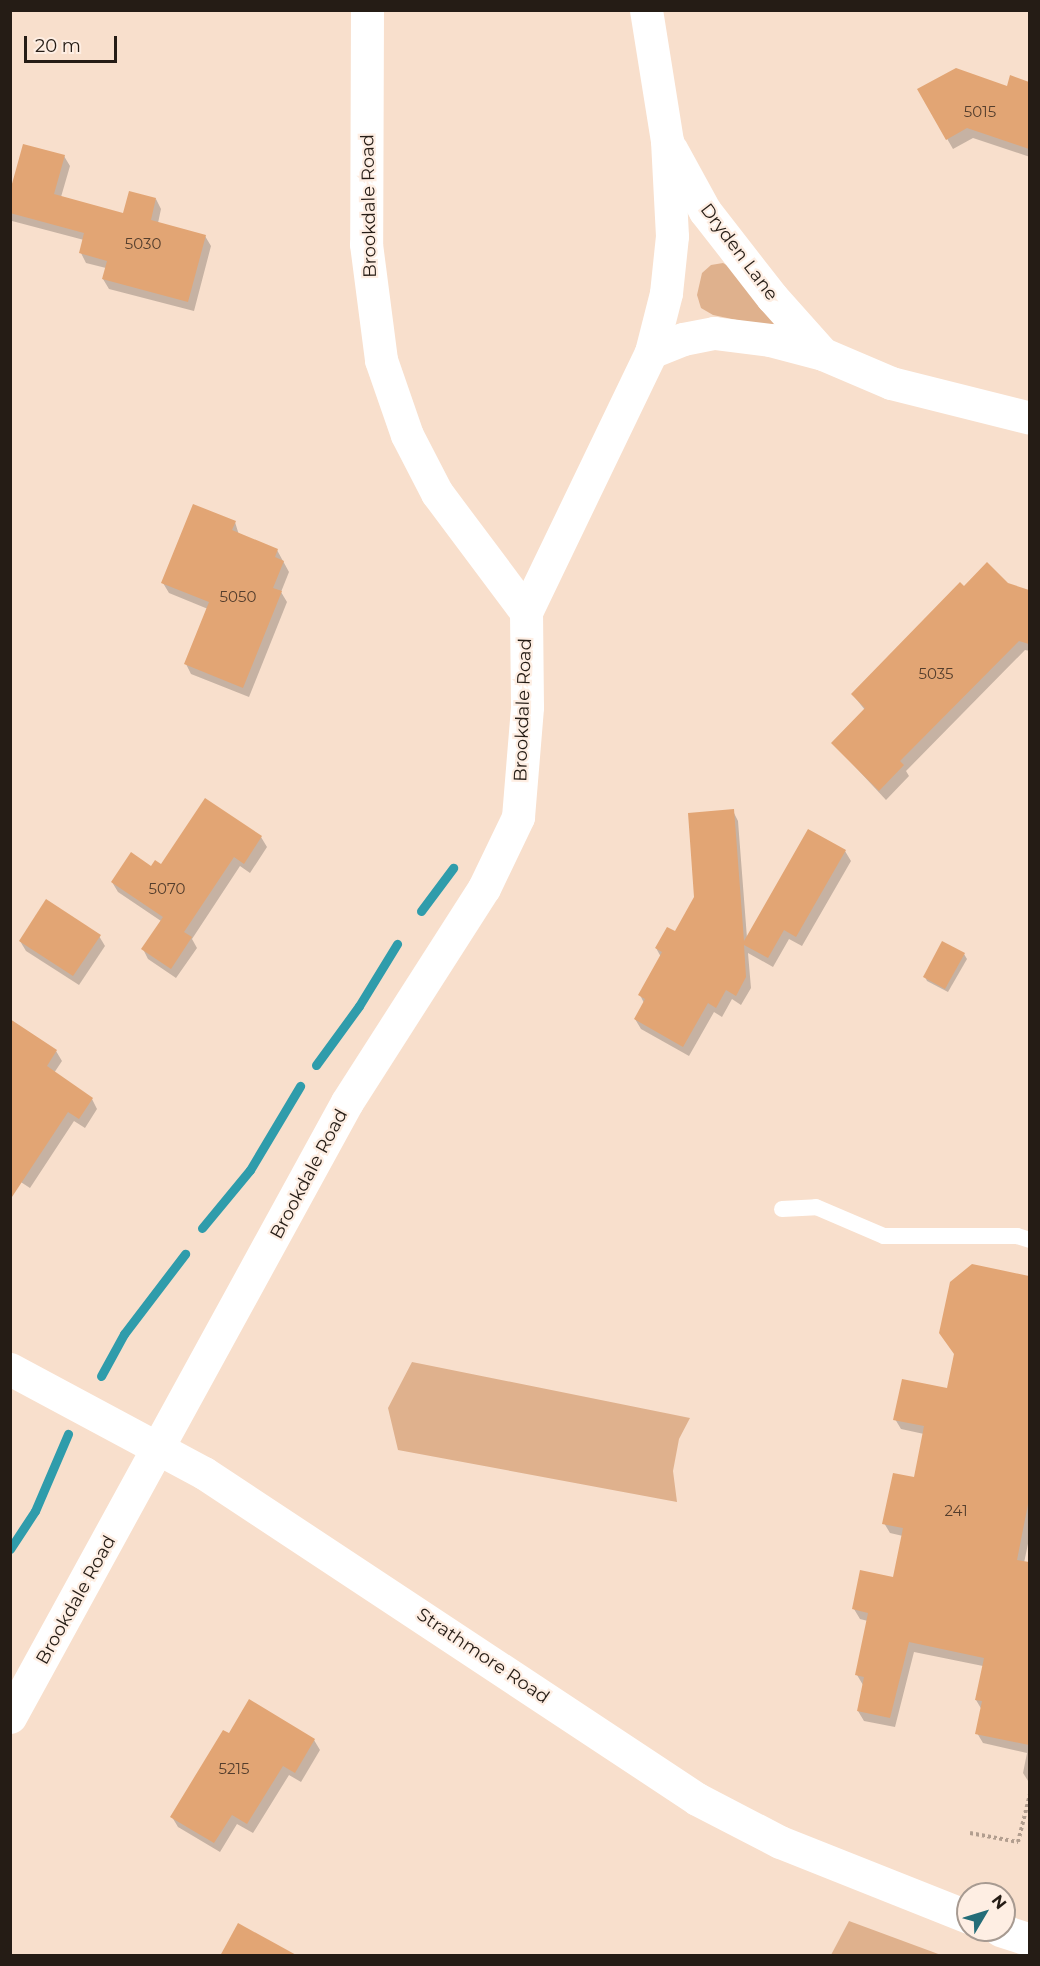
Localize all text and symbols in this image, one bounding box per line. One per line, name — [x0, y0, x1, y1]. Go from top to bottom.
scale bar — [27, 24, 120, 62]
text: 20 m — [35, 35, 81, 57]
house number: 5015 — [964, 103, 996, 121]
street label: Brookdale Road — [357, 134, 381, 278]
street label: Dryden Lane — [696, 199, 782, 305]
house number: 5030 — [125, 235, 161, 253]
house number: 5050 — [220, 588, 256, 606]
street label: Brookdale Road — [510, 638, 536, 782]
house number: 5035 — [918, 665, 954, 683]
house number: 5070 — [149, 880, 185, 898]
street label: Brookdale Road — [266, 1105, 352, 1243]
house number: 241 — [944, 1502, 968, 1520]
street label: Brookdale Road — [32, 1532, 120, 1668]
street label: Strathmore Road — [413, 1604, 553, 1708]
house number: 5215 — [219, 1760, 249, 1778]
north arrow — [956, 1882, 1016, 1942]
text: N — [988, 1891, 1010, 1913]

